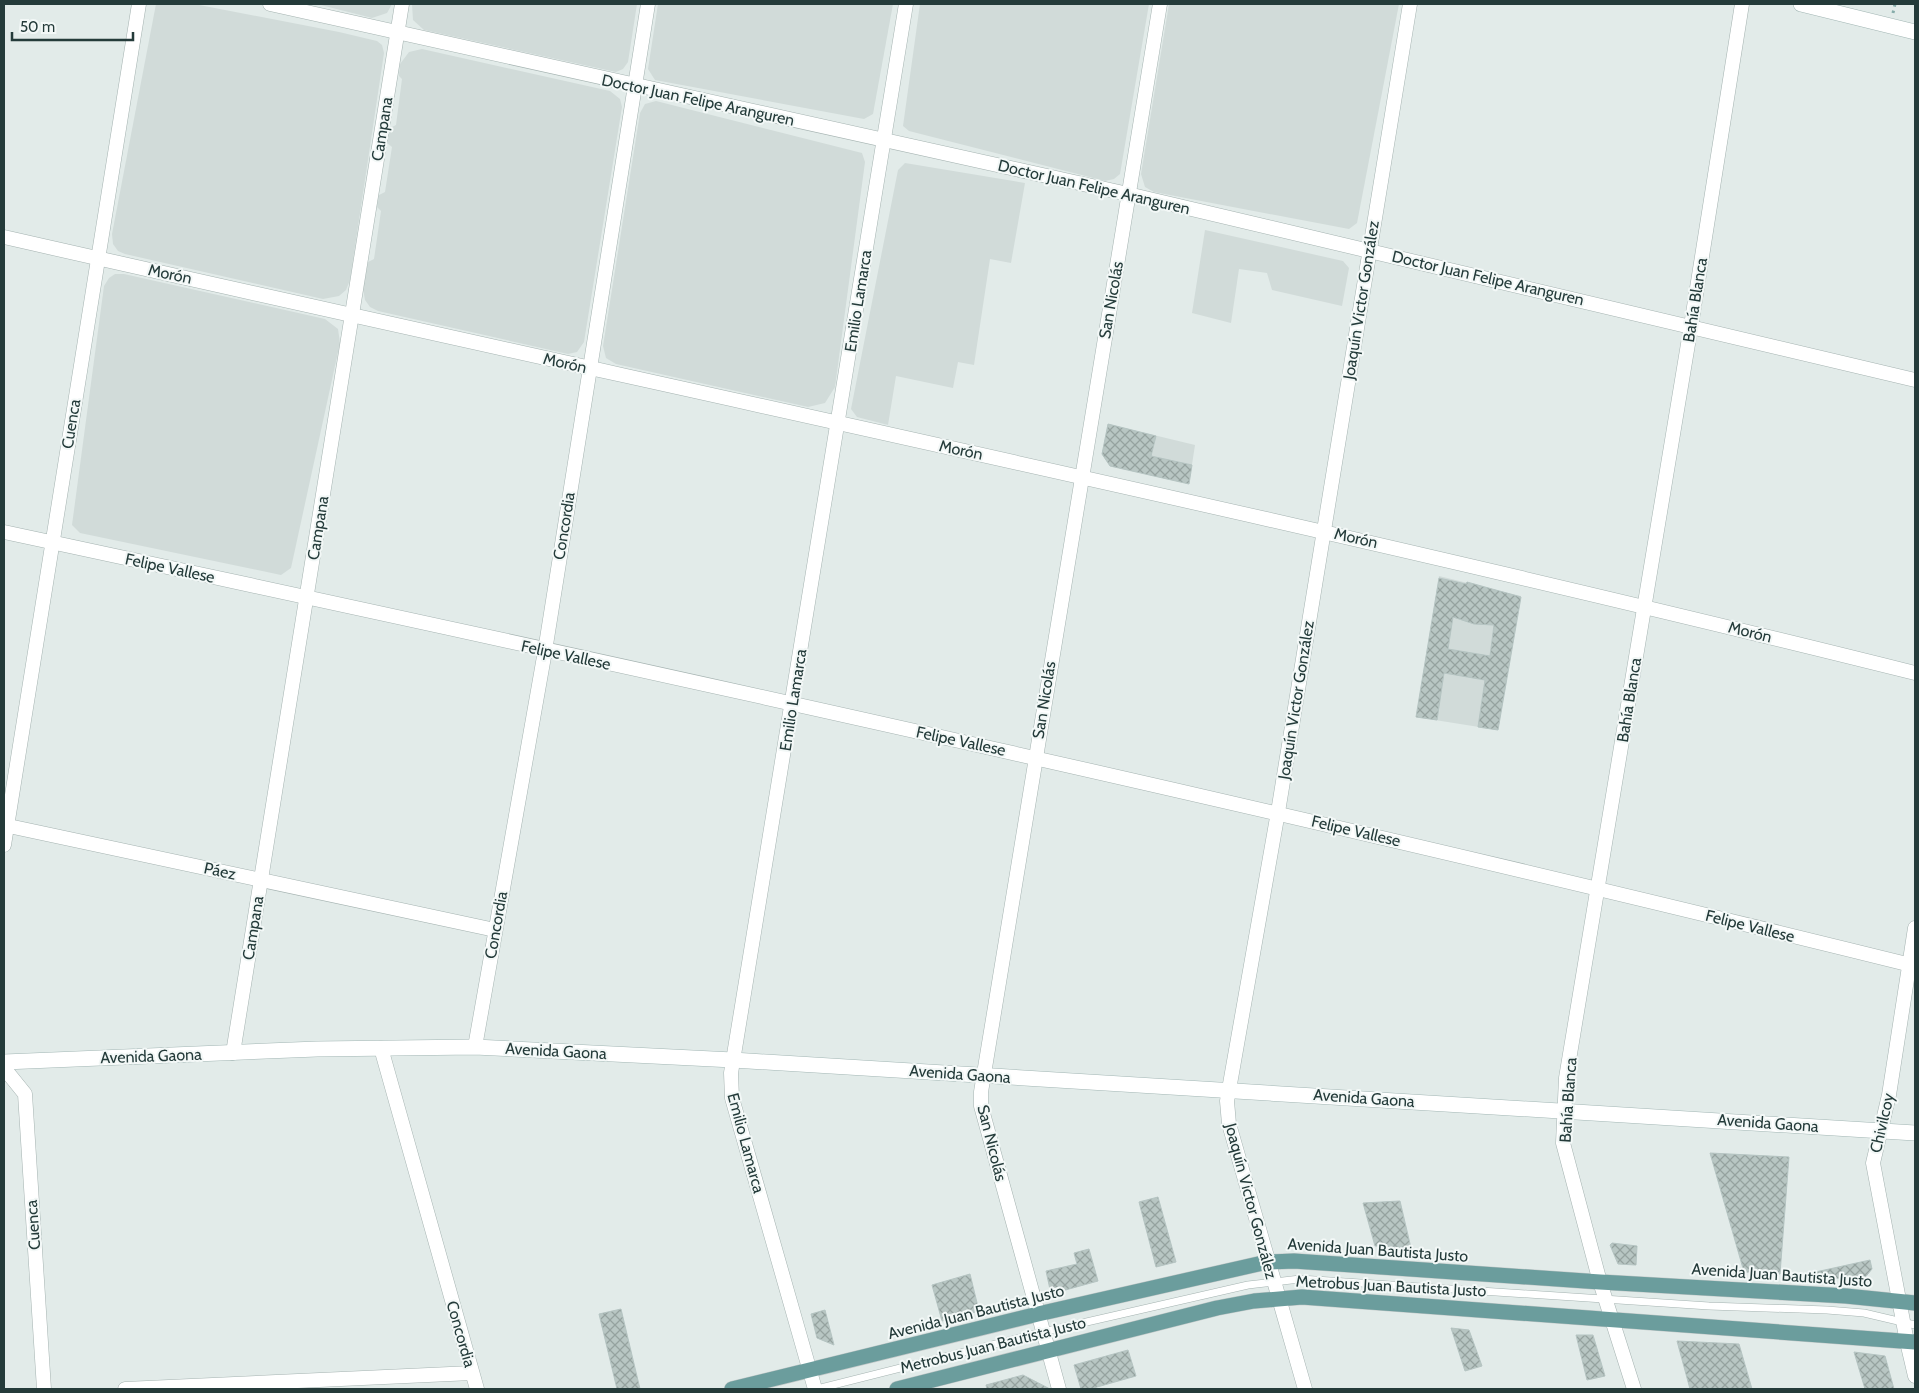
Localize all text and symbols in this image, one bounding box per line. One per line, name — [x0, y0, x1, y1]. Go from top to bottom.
scale bar — [12, 10, 134, 42]
text: 50 m — [20, 18, 55, 36]
street label: Doctor Juan Felipe Aranguren — [600, 70, 796, 130]
street label: Campana — [368, 95, 396, 162]
street label: Doctor Juan Felipe Aranguren — [996, 156, 1192, 218]
street label: Joaquín Victor González — [1339, 219, 1383, 382]
street label: Doctor Juan Felipe Aranguren — [1390, 247, 1586, 309]
street label: Emilio Lamarca — [841, 248, 875, 353]
street label: Bahía Blanca — [1679, 256, 1711, 344]
street label: Morón — [146, 260, 194, 288]
street label: San Nicolás — [1095, 260, 1127, 340]
street label: Morón — [541, 349, 589, 377]
street label: Cuenca — [58, 397, 84, 450]
street label: Morón — [937, 436, 985, 464]
street label: Concordia — [549, 491, 579, 561]
street label: Campana — [304, 494, 332, 561]
street label: Morón — [1332, 524, 1380, 552]
street label: Felipe Vallese — [124, 549, 216, 587]
street label: Morón — [1726, 617, 1774, 647]
street label: Joaquín Victor González — [1274, 619, 1318, 782]
street label: Felipe Vallese — [520, 636, 612, 674]
street label: Emilio Lamarca — [776, 647, 810, 752]
street label: Bahía Blanca — [1613, 656, 1645, 744]
street label: San Nicolás — [1029, 660, 1060, 740]
street label: Felipe Vallese — [915, 722, 1007, 760]
street label: Felipe Vallese — [1310, 812, 1402, 850]
street label: Páez — [202, 858, 238, 884]
street label: Concordia — [481, 889, 511, 960]
street label: Campana — [239, 894, 267, 961]
street label: Felipe Vallese — [1704, 906, 1796, 946]
street label: Avenida Gaona — [505, 1039, 608, 1063]
street label: Avenida Gaona — [100, 1045, 202, 1067]
street label: Bahía Blanca — [1556, 1056, 1580, 1143]
street label: Avenida Gaona — [909, 1061, 1012, 1087]
street label: Avenida Gaona — [1313, 1085, 1416, 1111]
street label: Emilio Lamarca — [724, 1091, 769, 1195]
street label: Chivilcoy — [1866, 1091, 1898, 1155]
street label: San Nicolás — [973, 1103, 1011, 1184]
street label: Avenida Gaona — [1717, 1110, 1820, 1136]
street label: Joaquín Victor González — [1221, 1120, 1281, 1281]
street label: Cuenca — [22, 1199, 44, 1251]
street label: Avenida Juan Bautista Justo — [1287, 1234, 1469, 1266]
street label: Avenida Juan Bautista Justo — [1691, 1259, 1873, 1291]
street label: Metrobus Juan Bautista Justo — [1295, 1272, 1487, 1300]
street label: Avenida Juan Bautista Justo — [886, 1281, 1066, 1343]
street label: Concordia — [442, 1299, 480, 1370]
street label: Metrobus Juan Bautista Justo — [898, 1313, 1088, 1377]

